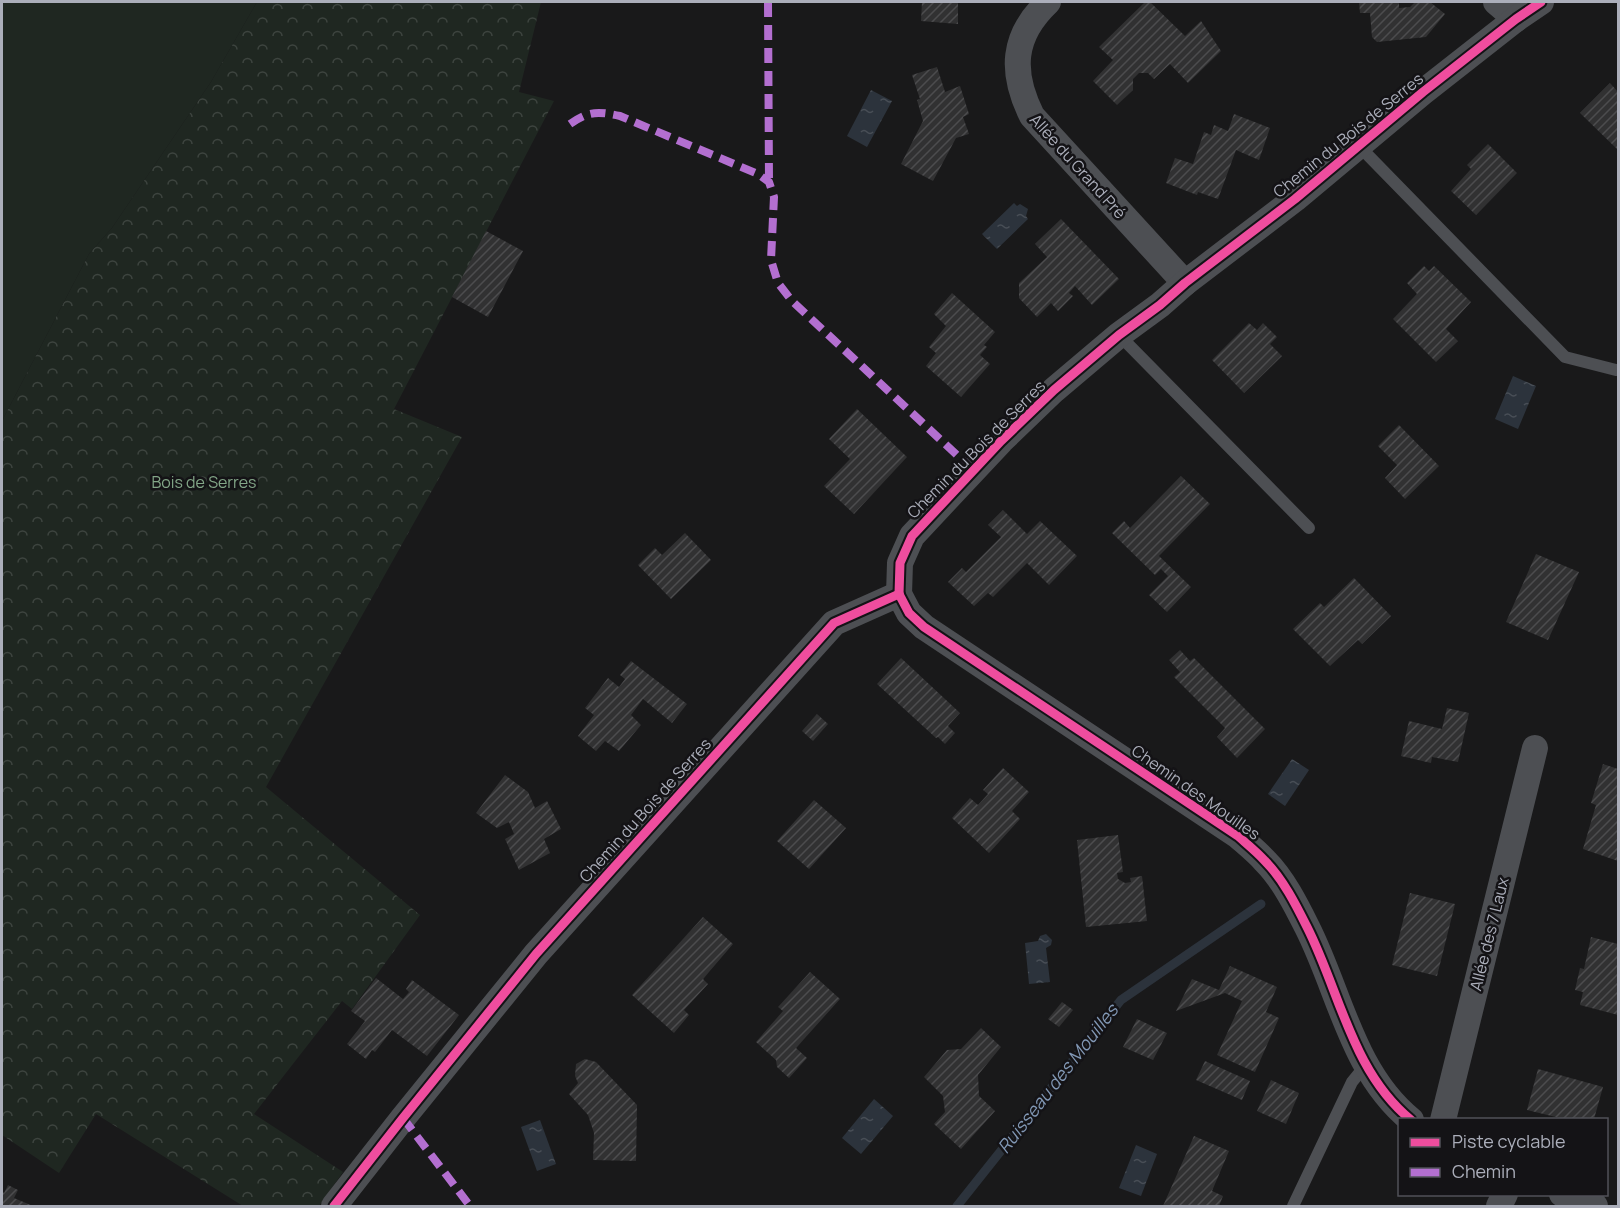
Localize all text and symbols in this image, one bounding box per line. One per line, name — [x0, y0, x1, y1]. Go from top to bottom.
street label: Chemin du Bois de Serres — [1268, 68, 1428, 202]
street label: Allée du Grand Pré — [1025, 109, 1131, 223]
street label: Chemin du Bois de Serres — [902, 375, 1050, 523]
park label: Bois de Serres — [152, 471, 256, 493]
street label: Chemin du Bois de Serres — [574, 733, 716, 887]
street label: Chemin des Mouilles — [1127, 739, 1265, 845]
street label: Allée des 7 Laux — [1464, 874, 1514, 993]
water label: Ruisseau des Mouilles — [991, 998, 1124, 1158]
legend — [1398, 1118, 1608, 1196]
text: Piste cyclable — [1452, 1129, 1566, 1153]
text: Chemin — [1452, 1159, 1516, 1183]

